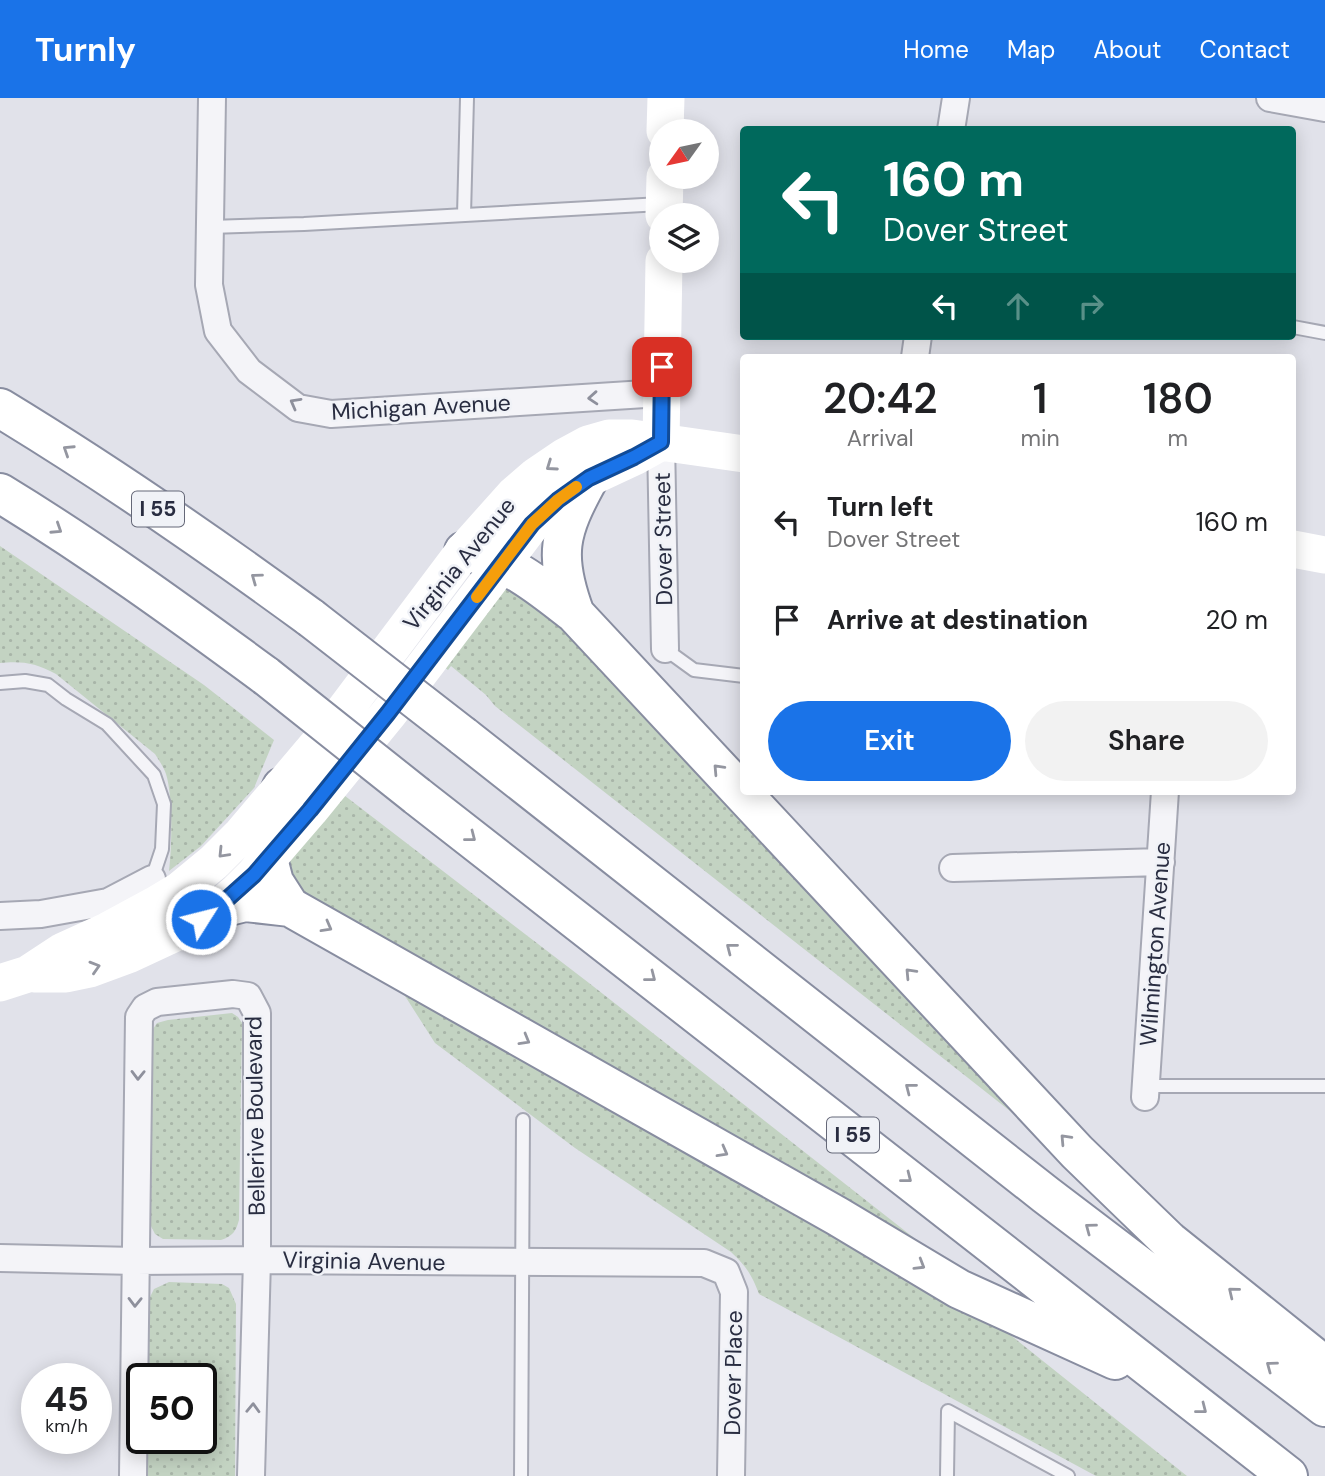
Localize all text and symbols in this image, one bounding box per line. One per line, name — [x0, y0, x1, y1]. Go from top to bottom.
text: Turnly — [35, 28, 136, 71]
text: Home — [903, 34, 969, 65]
text: Map — [1007, 34, 1055, 65]
text: About — [1093, 34, 1162, 65]
text: Contact — [1200, 34, 1290, 65]
north arrow — [649, 119, 719, 189]
map controls — [649, 119, 719, 273]
text: 160 m — [883, 147, 1024, 211]
icon: left — [768, 154, 859, 245]
button: layers — [649, 203, 719, 273]
text: Dover Street — [883, 209, 1068, 251]
icon: left — [926, 287, 964, 325]
icon: ahead — [999, 287, 1037, 325]
icon: right — [1072, 287, 1110, 325]
pin — [632, 337, 692, 397]
icon: arrive — [643, 348, 681, 386]
text: 20:42 — [823, 371, 937, 426]
text: 1 — [1033, 371, 1047, 426]
text: 180 — [1143, 371, 1213, 426]
street label: Michigan Avenue — [331, 387, 511, 427]
one-way arrow — [587, 390, 598, 405]
one-way arrow — [290, 398, 303, 411]
text: Arrival — [847, 423, 914, 453]
text: min — [1020, 423, 1060, 453]
text: m — [1168, 423, 1188, 453]
one-way arrow — [62, 445, 75, 458]
one-way arrow — [545, 458, 558, 471]
street label: Dover Street — [647, 472, 679, 606]
text: Turn left — [827, 490, 934, 524]
street label: Virginia Avenue — [396, 491, 522, 637]
road number: I 55 — [132, 492, 184, 526]
icon: left — [768, 503, 806, 541]
text: 160 m — [1196, 505, 1268, 539]
one-way arrow — [50, 521, 63, 534]
text: Dover Street — [827, 524, 960, 554]
one-way arrow — [251, 574, 264, 586]
icon: arrive — [768, 601, 806, 639]
text: Arrive at destination — [827, 603, 1088, 637]
text: 20 m — [1205, 603, 1268, 637]
button: Exit — [768, 701, 1011, 781]
button: Share — [1025, 701, 1268, 781]
one-way arrow — [714, 764, 727, 777]
one-way arrow — [464, 829, 476, 842]
street label: Wilmington Avenue — [1133, 841, 1177, 1047]
one-way arrow — [219, 845, 232, 858]
position arrow — [164, 882, 238, 956]
one-way arrow — [320, 919, 332, 932]
one-way arrow — [727, 943, 739, 956]
one-way arrow — [89, 960, 101, 975]
one-way arrow — [906, 968, 918, 981]
one-way arrow — [643, 969, 656, 982]
street label: Bellerive Boulevard — [238, 1016, 272, 1216]
one-way arrow — [517, 1032, 530, 1045]
one-way arrow — [130, 1070, 146, 1081]
one-way arrow — [906, 1084, 918, 1097]
road number: I 55 — [827, 1118, 879, 1152]
one-way arrow — [1061, 1134, 1074, 1147]
one-way arrow — [715, 1144, 728, 1157]
one-way arrow — [900, 1169, 912, 1182]
one-way arrow — [1085, 1224, 1097, 1236]
street label: Virginia Avenue — [282, 1245, 446, 1277]
one-way arrow — [913, 1257, 926, 1270]
one-way arrow — [1229, 1288, 1241, 1301]
one-way arrow — [127, 1298, 143, 1308]
street label: Dover Place — [717, 1310, 749, 1436]
one-way arrow — [1266, 1361, 1278, 1374]
speed limit sign: 50 — [126, 1363, 217, 1454]
text: 45 — [44, 1376, 89, 1422]
one-way arrow — [1194, 1400, 1206, 1413]
one-way arrow — [245, 1402, 261, 1413]
text: km/h — [45, 1414, 88, 1438]

